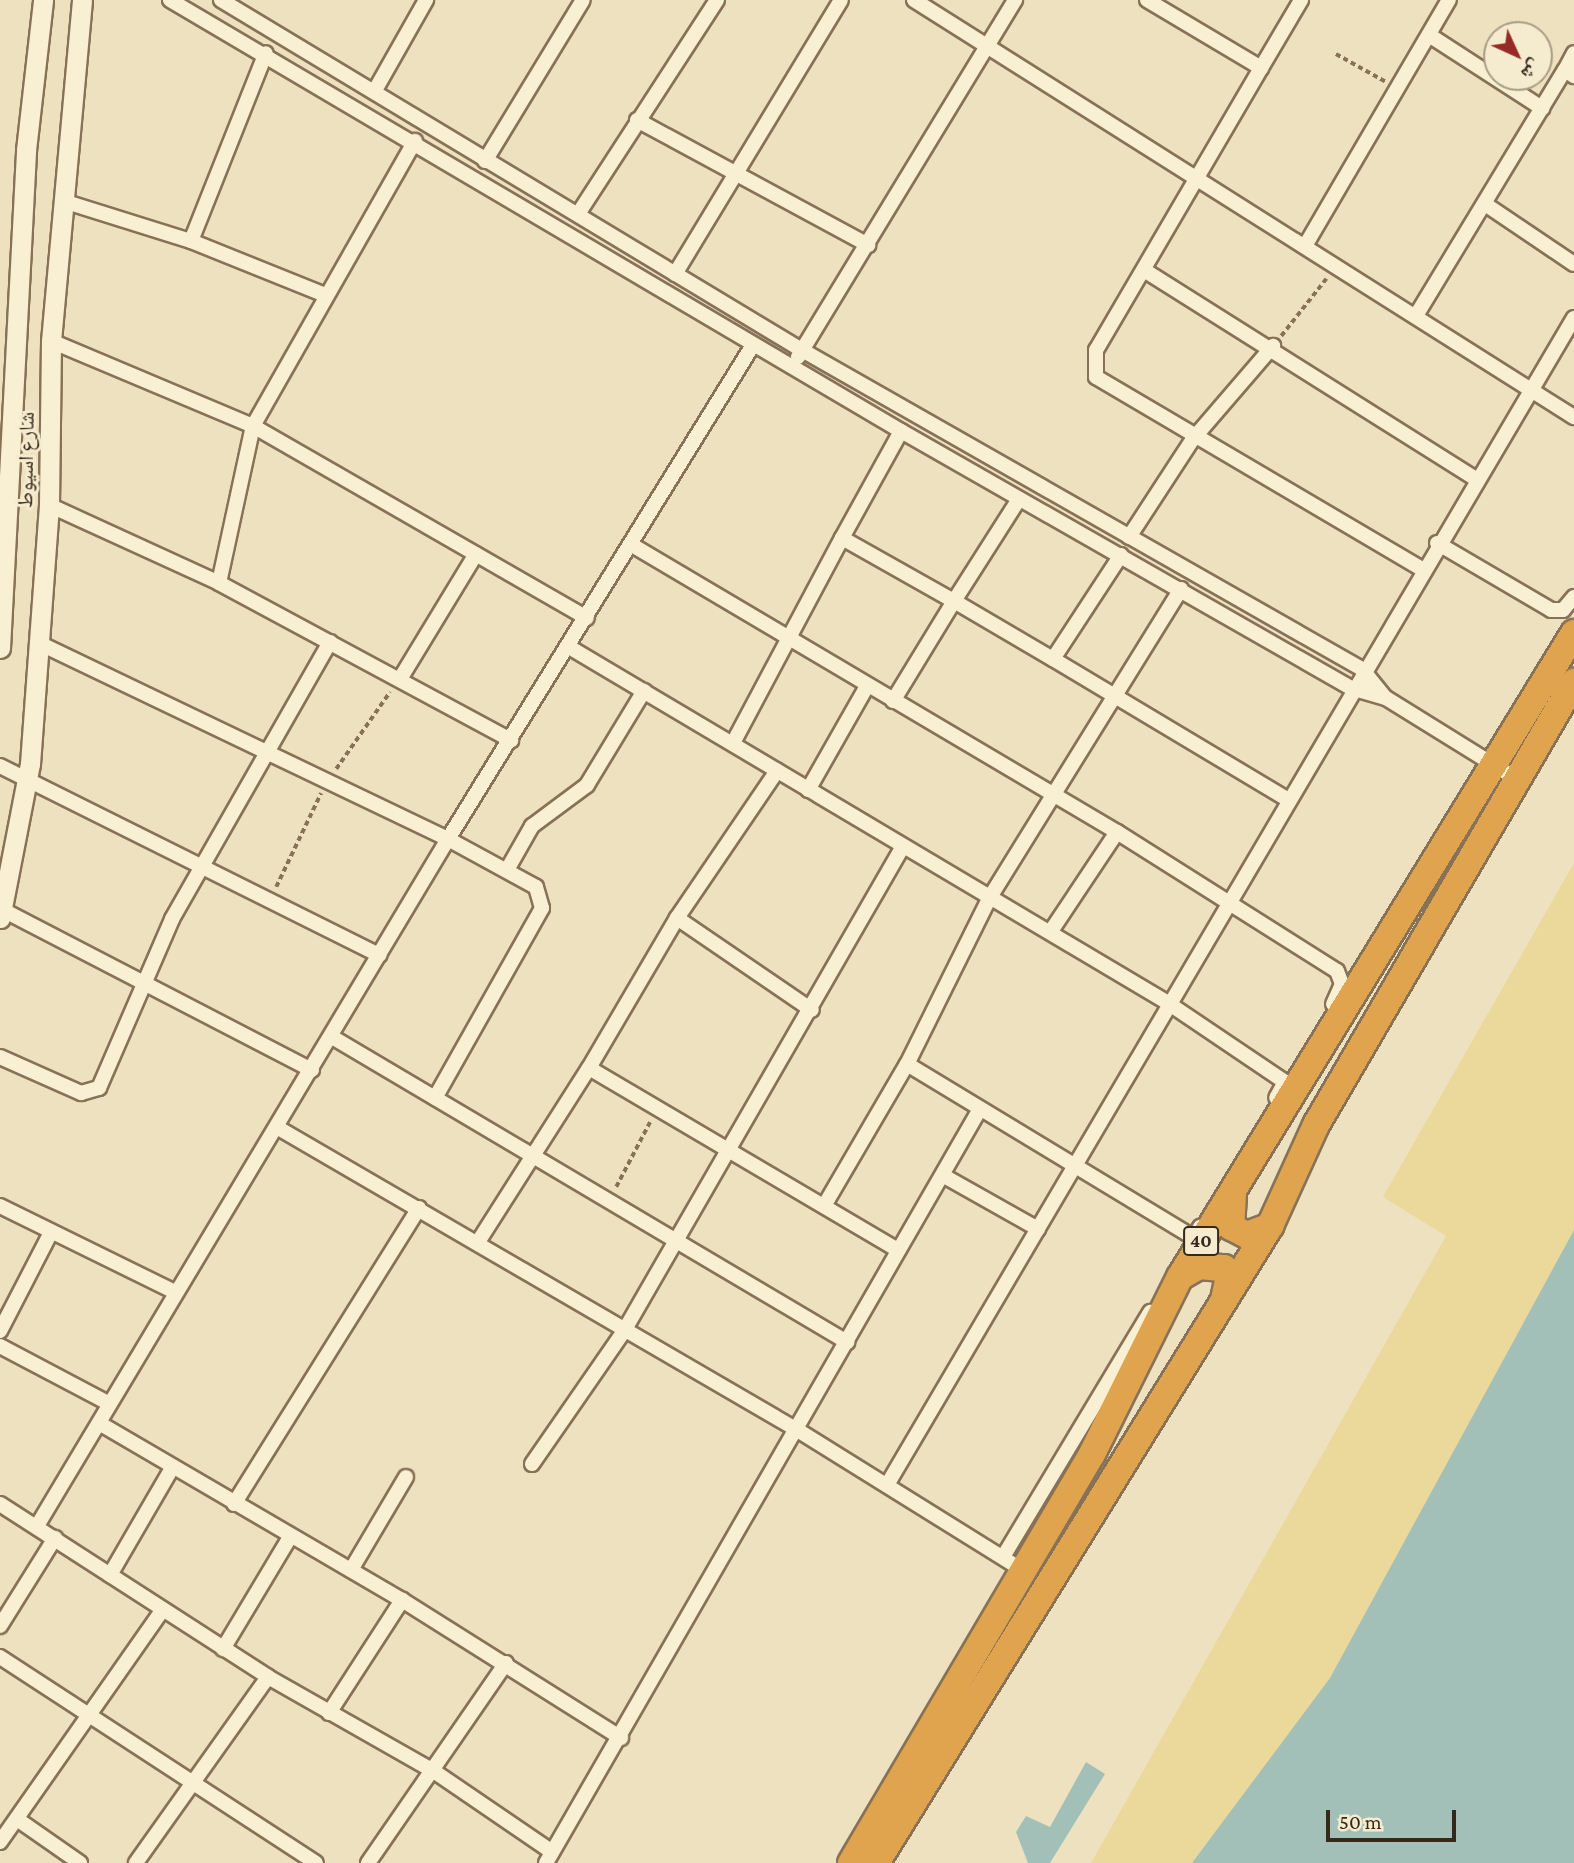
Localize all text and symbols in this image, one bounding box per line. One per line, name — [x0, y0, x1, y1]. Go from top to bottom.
north arrow — [1483, 21, 1553, 91]
text: ش — [1517, 55, 1546, 84]
street label: شارع اسيوط — [13, 412, 39, 508]
road number: 40 — [1182, 1226, 1220, 1256]
scale bar — [1329, 1797, 1458, 1841]
text: 50 m — [1339, 1810, 1382, 1834]

